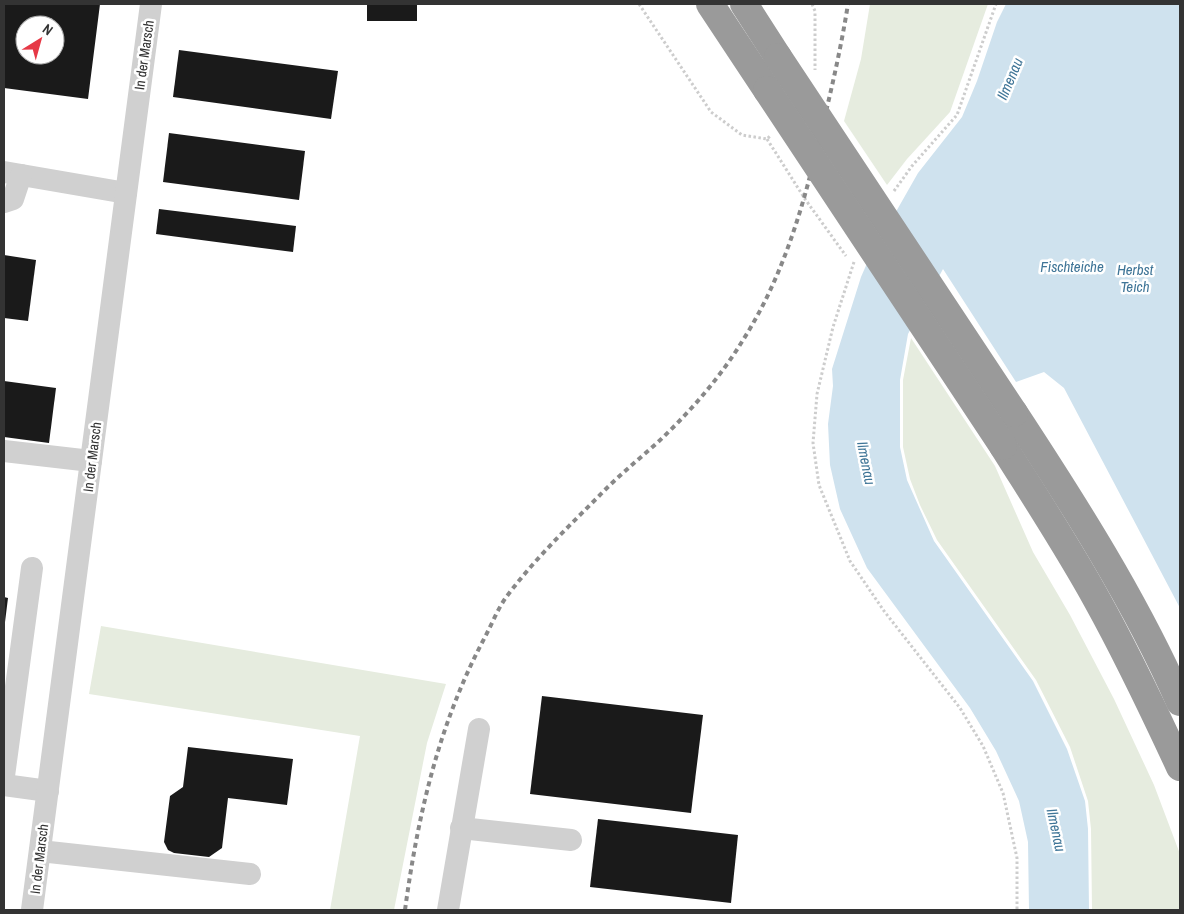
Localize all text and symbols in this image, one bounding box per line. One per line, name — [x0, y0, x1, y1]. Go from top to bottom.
north arrow — [15, 15, 65, 65]
street label: In der Marsch — [130, 19, 158, 91]
text: N — [39, 20, 57, 39]
water label: Ilmenau — [991, 54, 1028, 103]
water label: Fischteiche — [1040, 256, 1104, 277]
water label: Herbst Teich — [1117, 259, 1154, 297]
street label: In der Marsch — [79, 421, 105, 493]
water label: Ilmenau — [852, 439, 881, 487]
water label: Ilmenau — [1042, 806, 1071, 854]
street label: In der Marsch — [26, 823, 52, 895]

